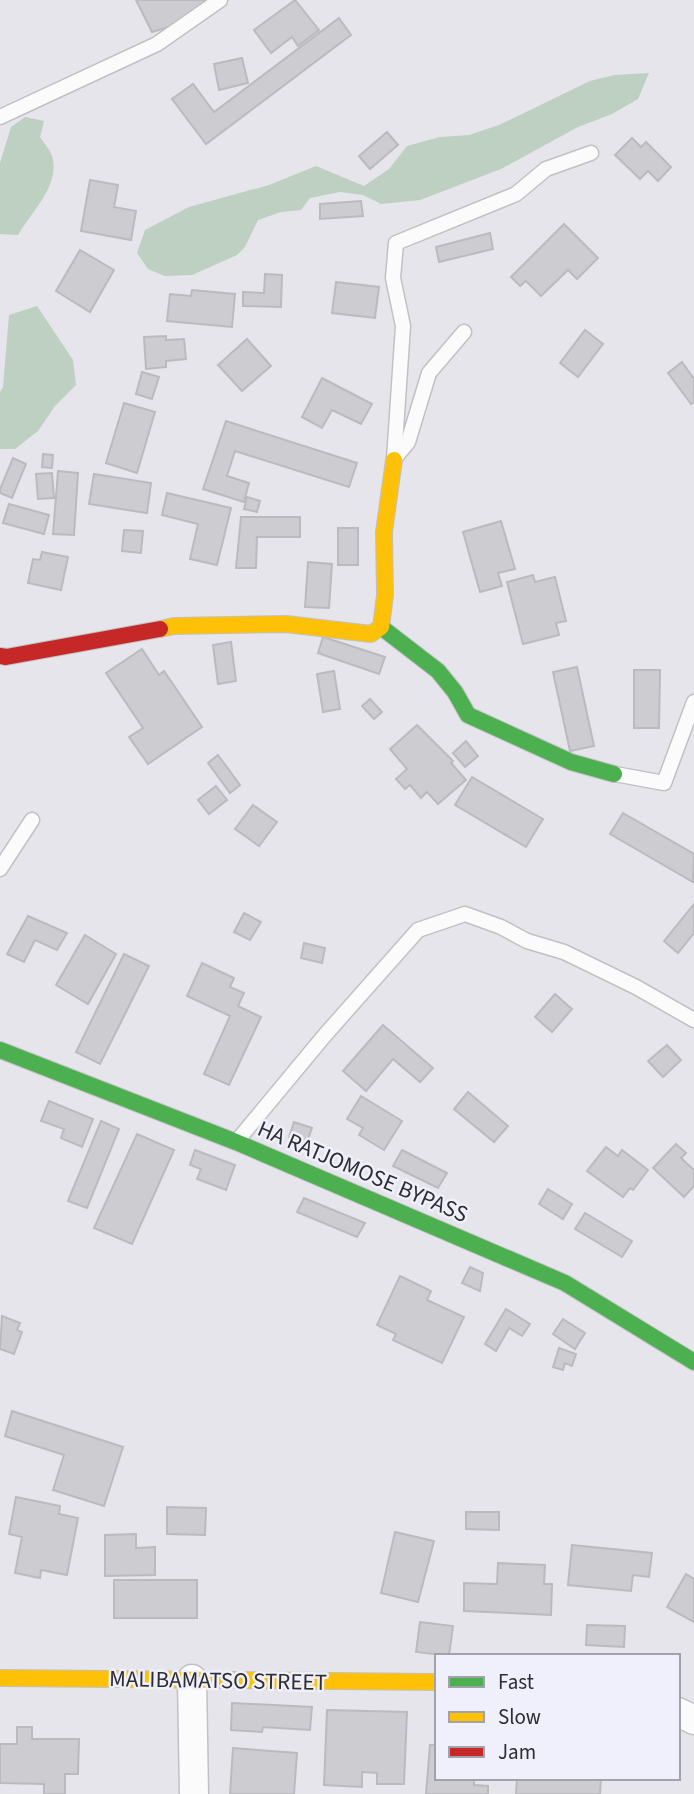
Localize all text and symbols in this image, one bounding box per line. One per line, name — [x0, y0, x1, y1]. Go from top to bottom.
street label: HA RATJOMOSE BYPASS — [252, 1112, 473, 1231]
legend — [435, 1654, 680, 1780]
street label: MALIBAMATSO STREET — [109, 1662, 327, 1699]
text: Fast — [498, 1667, 534, 1697]
text: Slow — [498, 1702, 541, 1732]
text: Jam — [498, 1737, 536, 1767]

